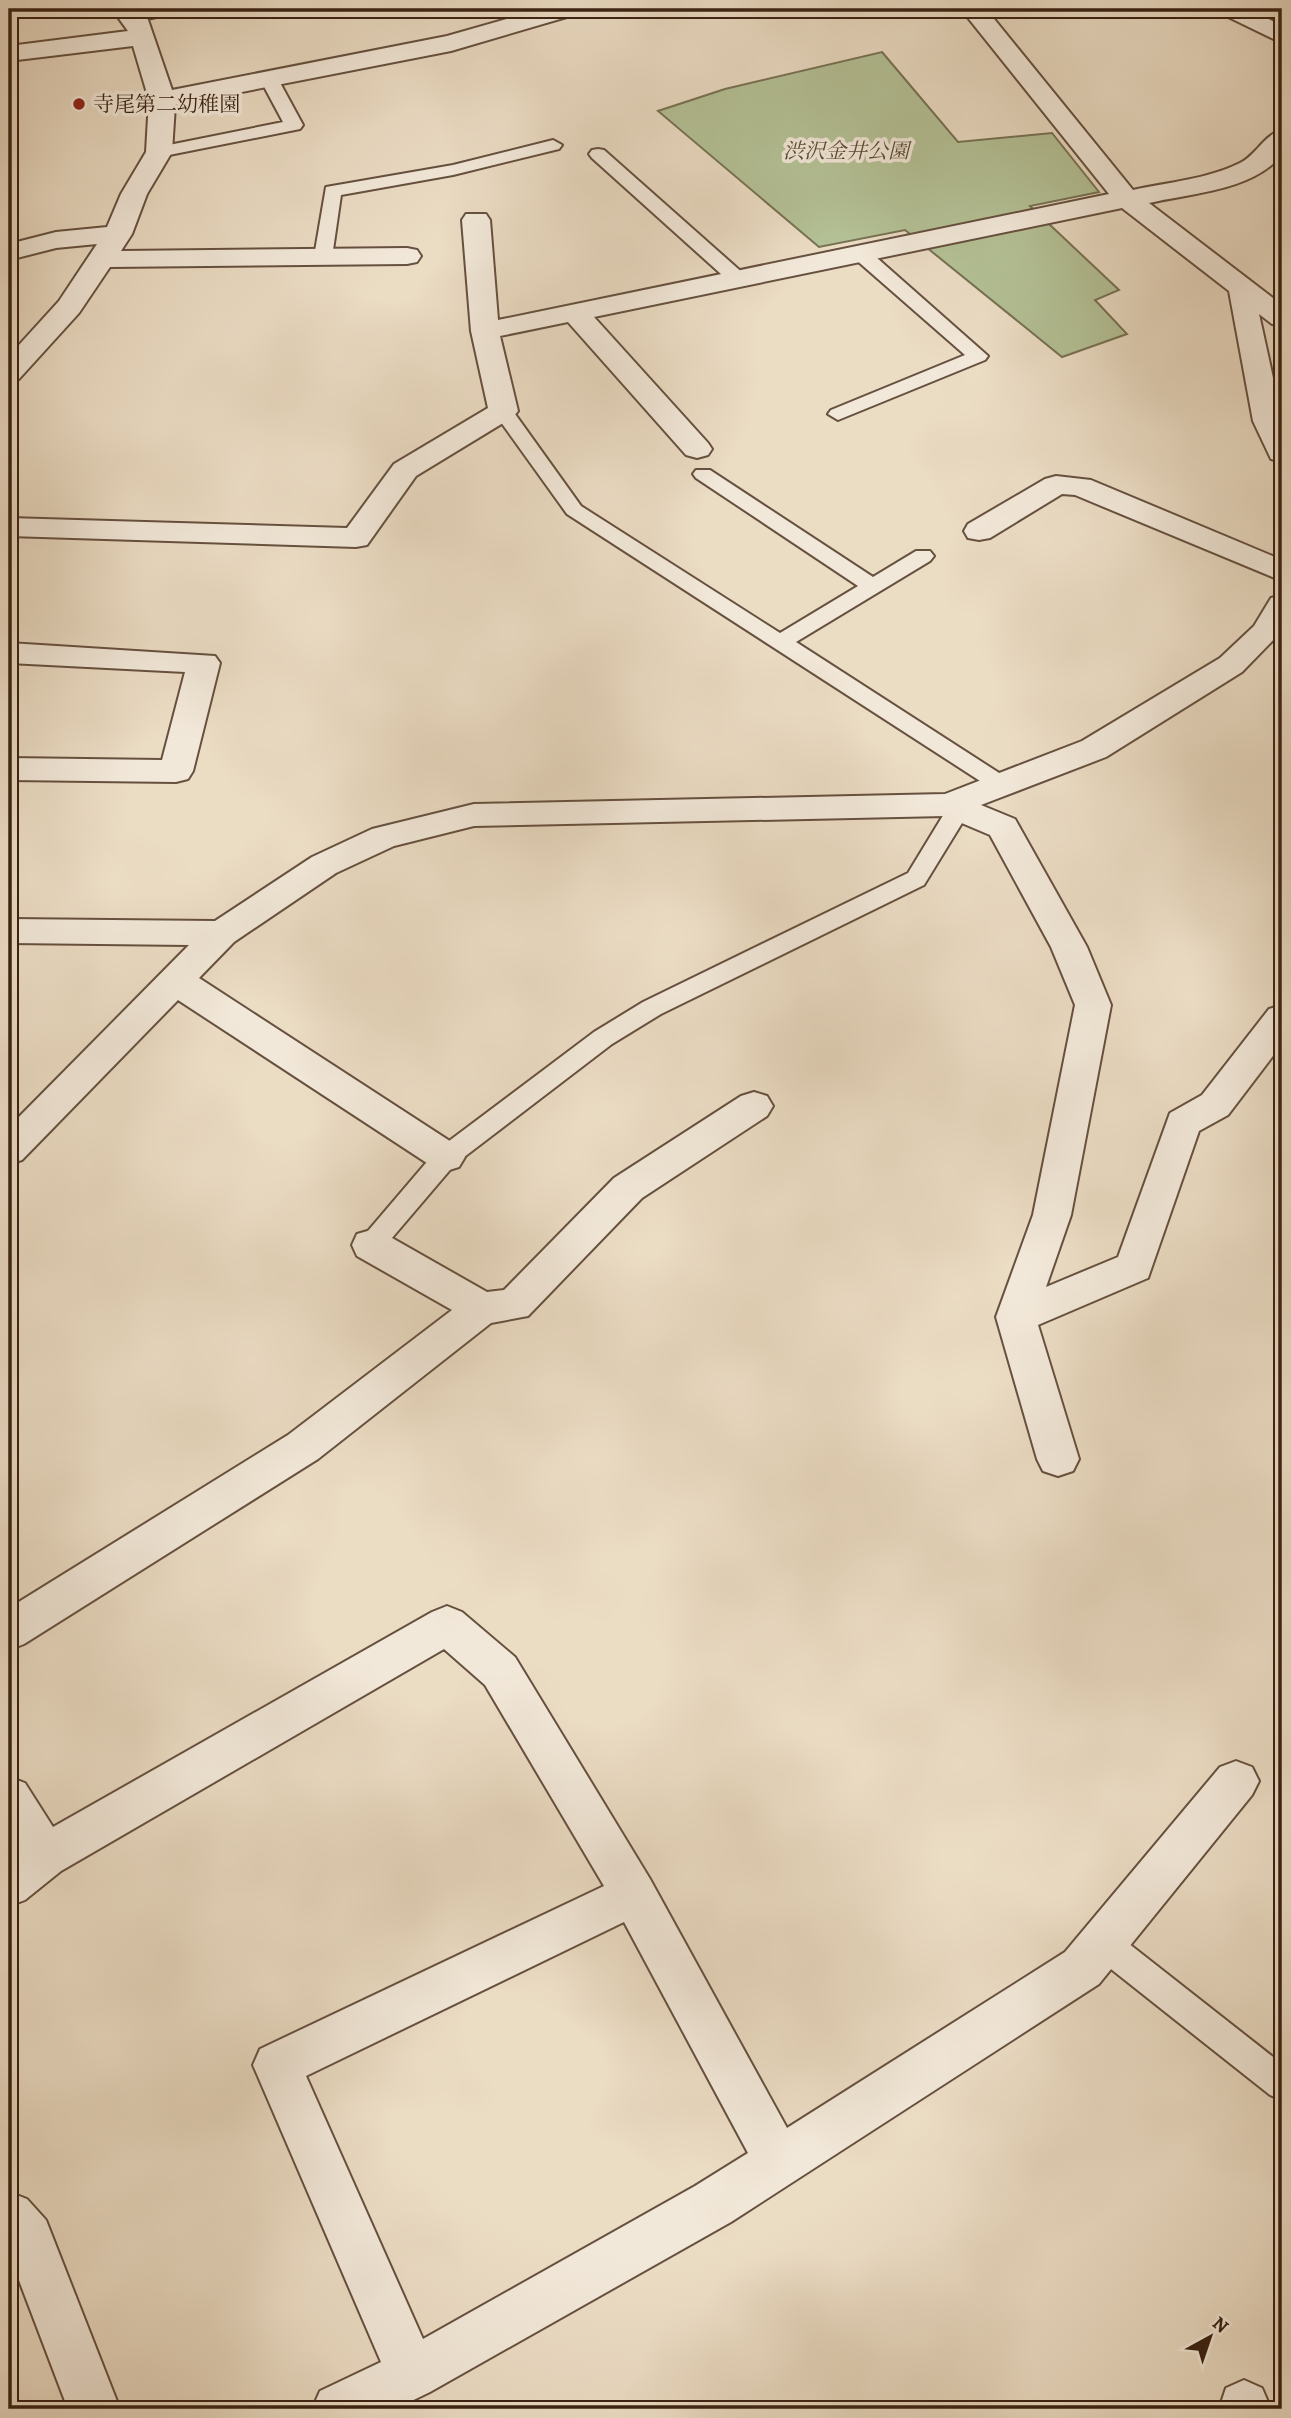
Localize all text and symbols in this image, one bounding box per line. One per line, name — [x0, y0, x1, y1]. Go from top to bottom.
place label: 寺尾第二幼稚園 — [93, 90, 240, 118]
marker: 寺尾第二幼稚園 — [71, 96, 87, 112]
park label: 渋沢金井公園 — [783, 137, 912, 165]
north arrow — [1176, 2302, 1246, 2372]
text: N — [1207, 2310, 1234, 2339]

